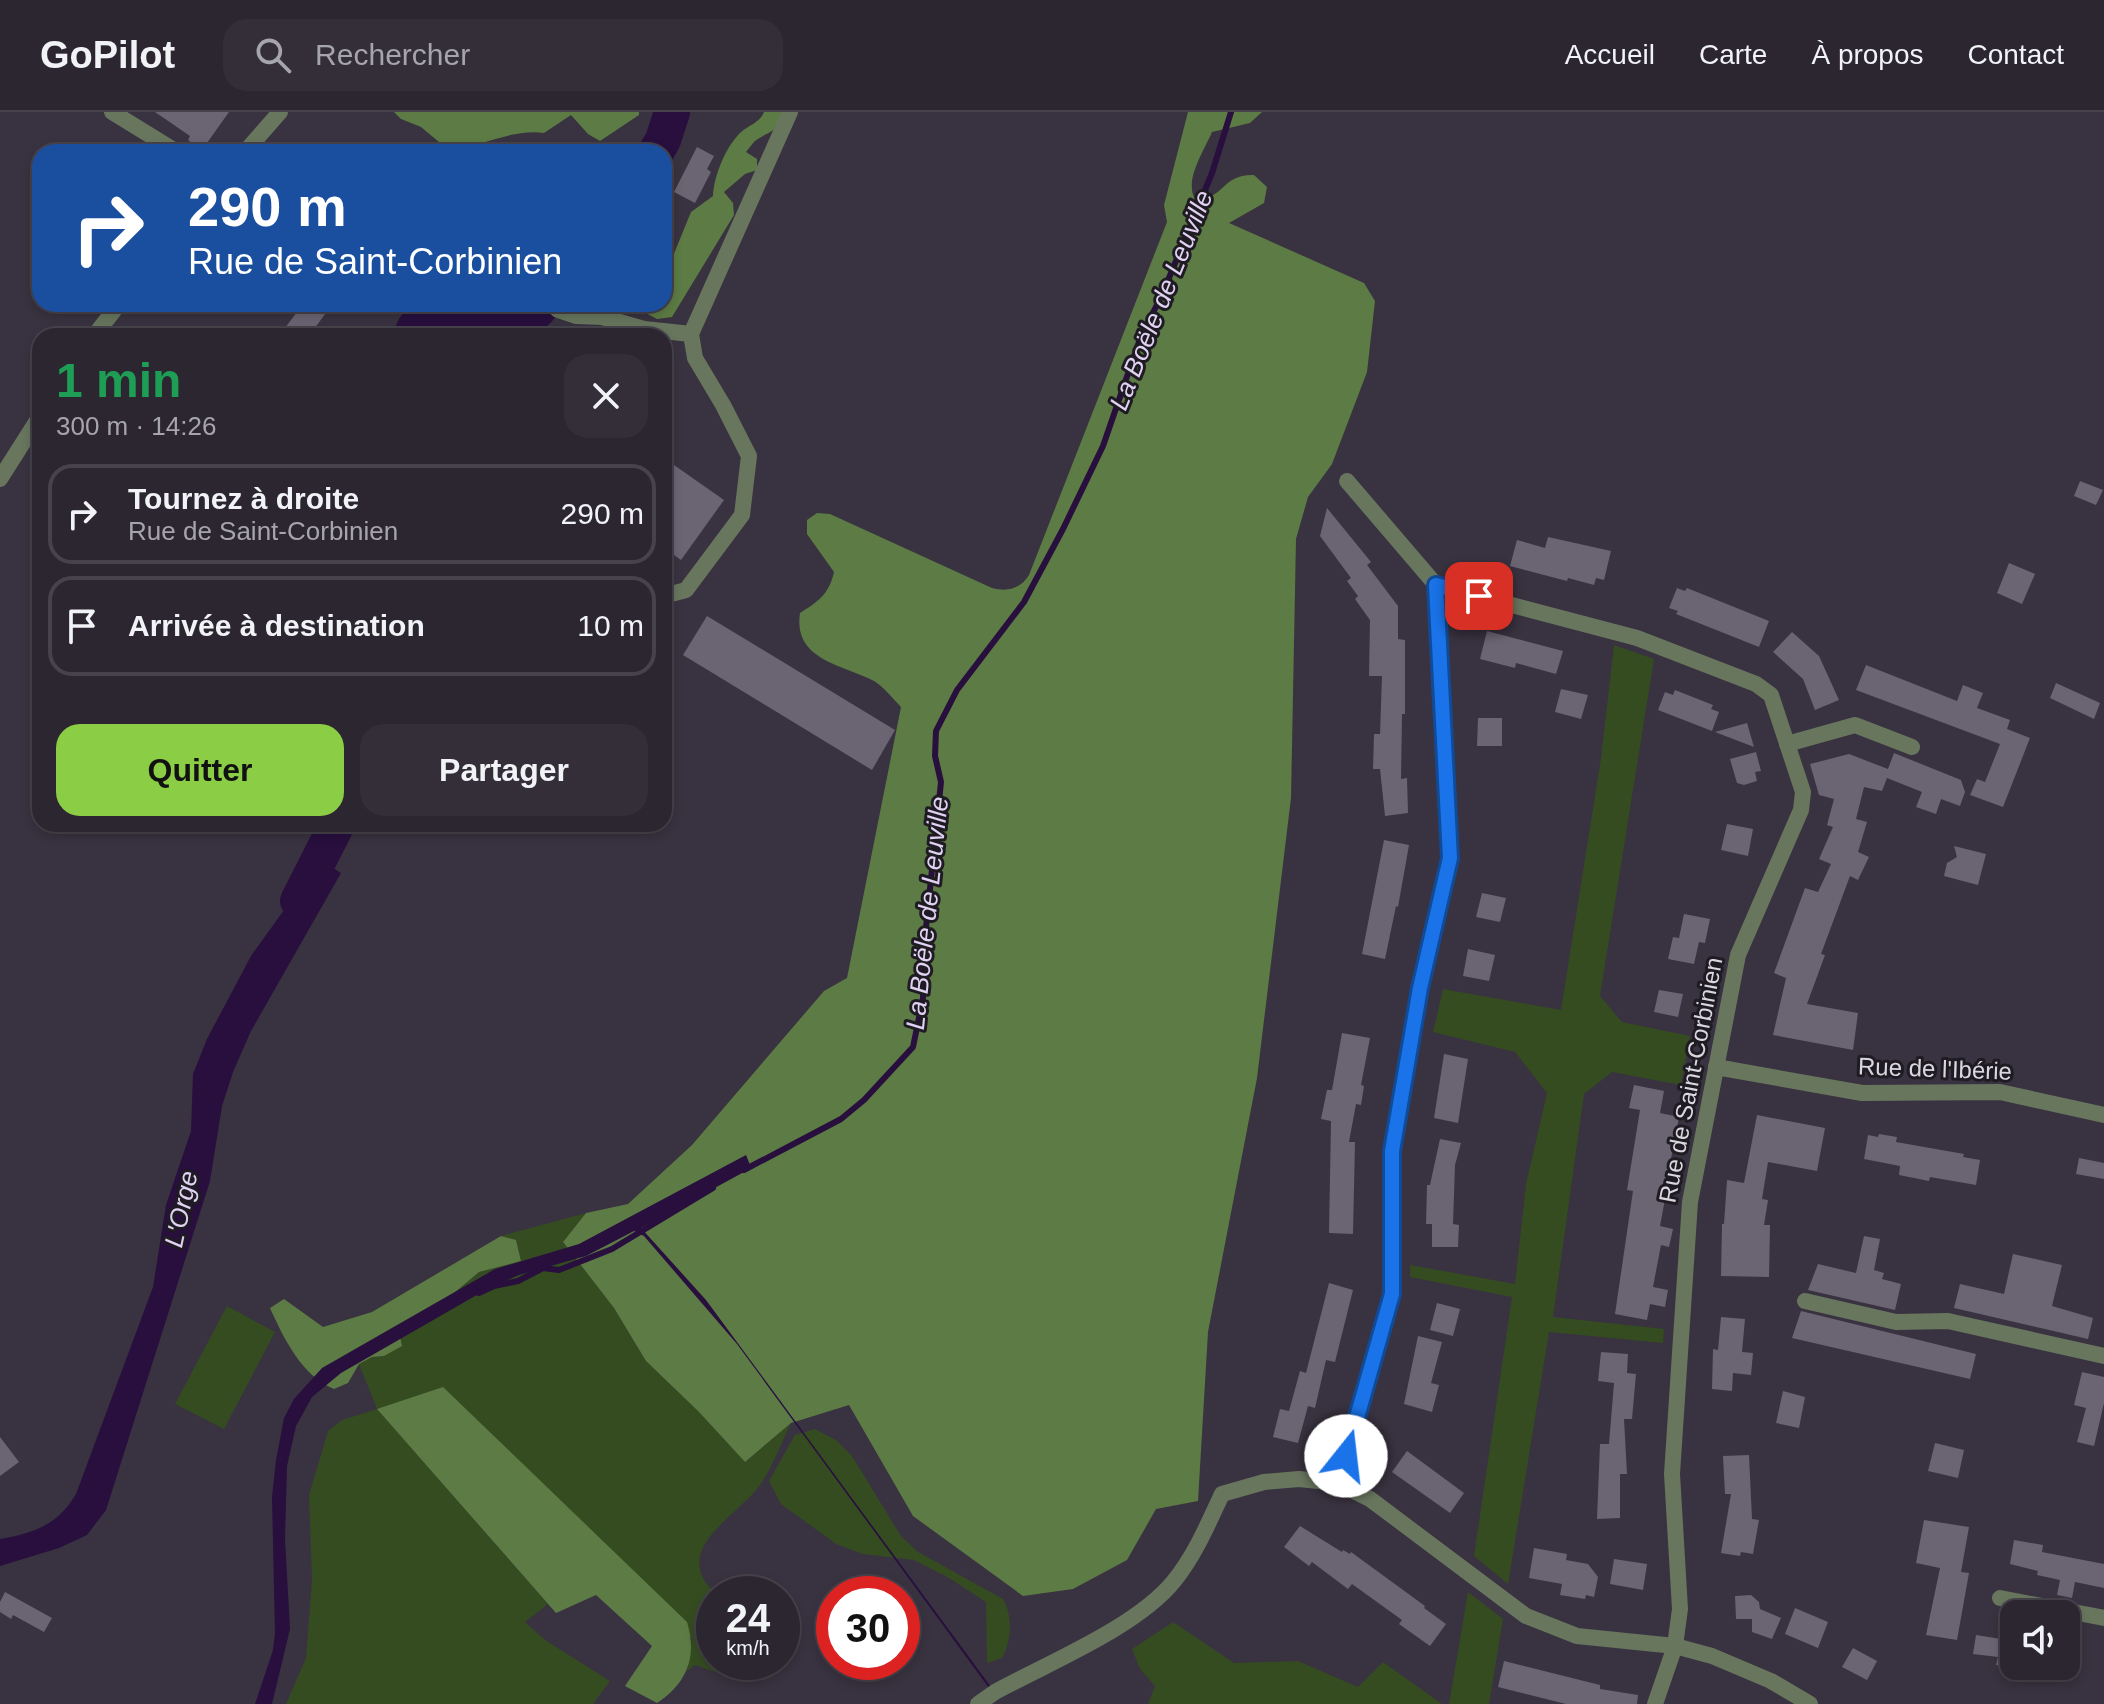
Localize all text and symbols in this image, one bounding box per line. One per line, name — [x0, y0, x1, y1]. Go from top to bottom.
search box — [223, 19, 783, 91]
icon: search — [251, 33, 295, 77]
text: GoPilot — [40, 34, 175, 76]
text: Rechercher — [315, 38, 470, 71]
text: Accueil — [1565, 39, 1655, 70]
text: Carte — [1699, 39, 1767, 70]
text: À propos — [1811, 39, 1924, 70]
text: Contact — [1968, 39, 2064, 70]
text: 290 m — [188, 175, 347, 238]
icon: right — [56, 176, 160, 280]
water label: La Boële de Leuville — [1103, 186, 1219, 414]
text: Rue de Saint-Corbinien — [188, 241, 562, 282]
text: 1 min — [56, 354, 181, 407]
button: close — [564, 354, 648, 438]
text: 300 m · 14:26 — [56, 411, 216, 441]
text: Tournez à droite — [128, 482, 359, 515]
icon: right — [60, 492, 104, 536]
text: 290 m — [561, 497, 644, 530]
text: Rue de Saint-Corbinien — [128, 516, 398, 546]
pin — [1445, 562, 1513, 630]
icon: arrive — [1457, 574, 1501, 618]
icon: arrive — [60, 604, 104, 648]
text: Arrivée à destination — [128, 609, 425, 642]
text: 10 m — [577, 609, 644, 642]
button: Quitter — [56, 724, 344, 816]
button: Partager — [360, 724, 648, 816]
water label: La Boële de Leuville — [900, 795, 954, 1031]
street label: Rue de Saint-Corbinien — [1653, 955, 1728, 1205]
street label: Rue de l'Ibérie — [1858, 1052, 2012, 1085]
water label: L'Orge — [158, 1168, 204, 1250]
position arrow — [1304, 1414, 1388, 1498]
speed limit sign: 30 — [816, 1576, 920, 1680]
text: 24 — [726, 1596, 770, 1640]
map controls — [2000, 1600, 2080, 1680]
button: sound — [2000, 1600, 2080, 1680]
text: km/h — [726, 1637, 770, 1659]

